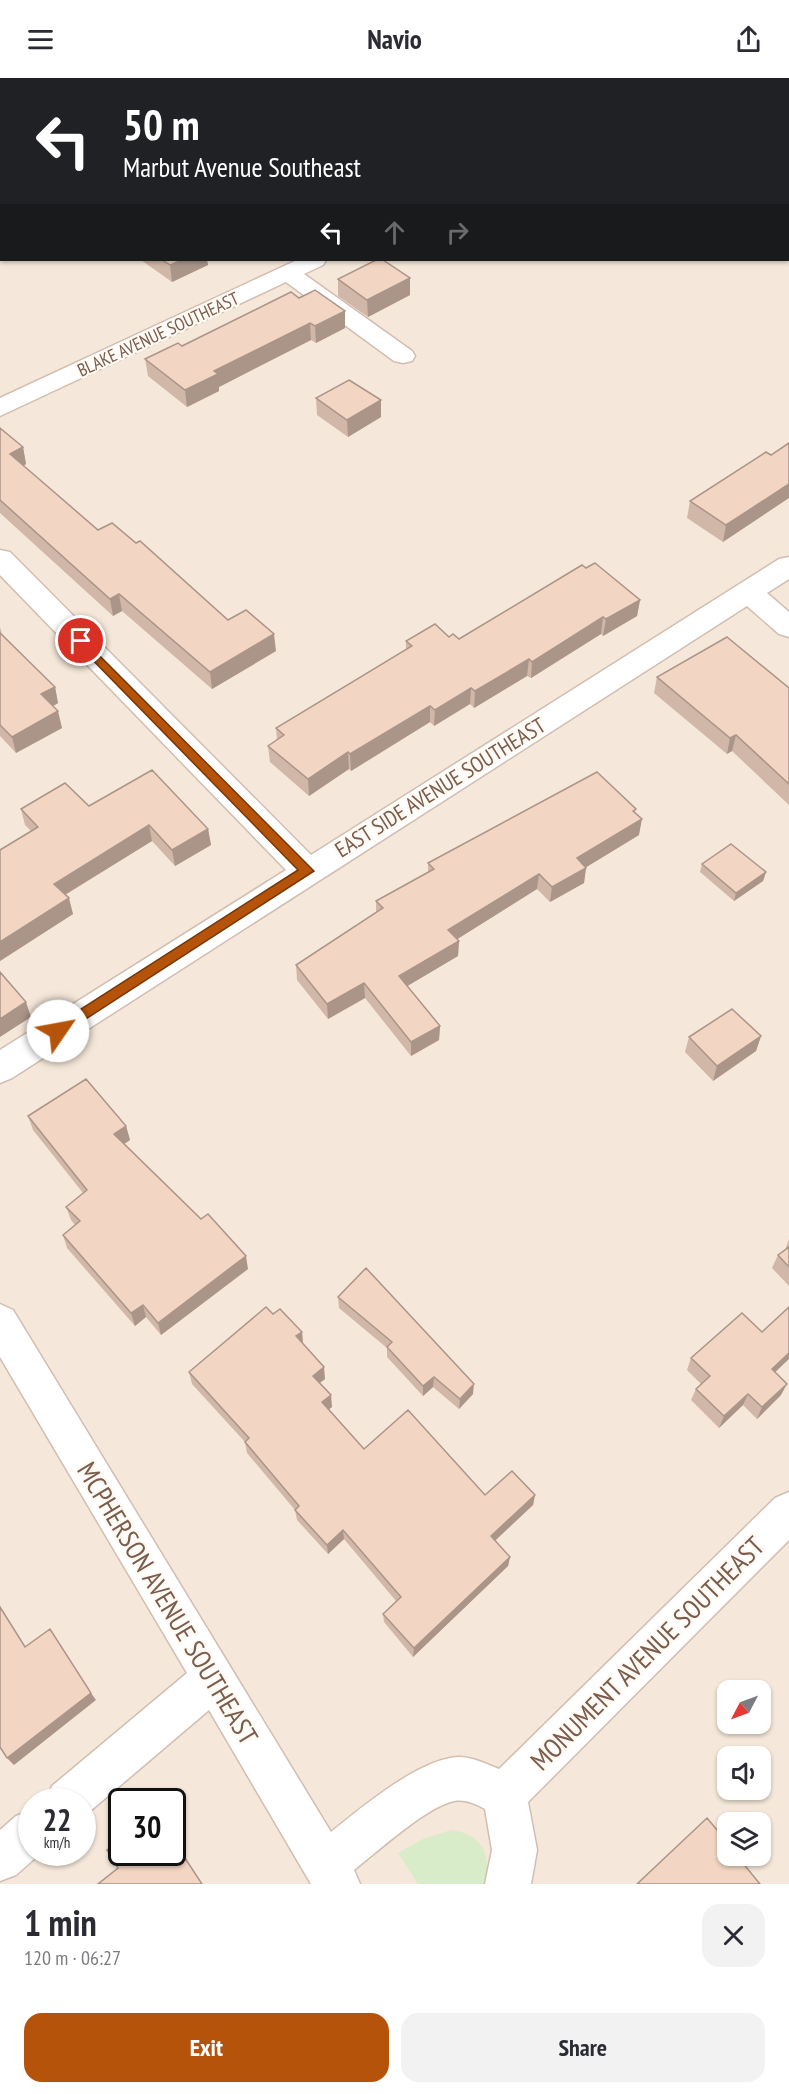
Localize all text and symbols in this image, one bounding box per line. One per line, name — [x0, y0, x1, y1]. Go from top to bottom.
text: Navio — [367, 22, 422, 56]
icon: menu — [24, 23, 57, 56]
icon: share — [732, 23, 765, 56]
text: 50 m — [123, 97, 200, 152]
icon: left — [24, 102, 102, 180]
text: Marbut Avenue Southeast — [123, 150, 361, 184]
icon: left — [315, 216, 348, 249]
icon: ahead — [378, 216, 411, 249]
icon: right — [441, 216, 474, 249]
street label: BLAKE AVENUE SOUTHEAST — [74, 286, 242, 382]
pin — [55, 615, 106, 666]
icon: arrive — [64, 624, 97, 657]
street label: EAST SIDE AVENUE SOUTHEAST — [330, 711, 551, 863]
position arrow — [26, 999, 90, 1063]
street label: MCPHERSON AVENUE SOUTHEAST — [70, 1456, 266, 1750]
street label: MONUMENT AVENUE SOUTHEAST — [523, 1529, 771, 1777]
north arrow — [717, 1680, 771, 1734]
map controls — [717, 1680, 771, 1866]
button: sound — [717, 1746, 771, 1800]
speed limit sign: 30 — [108, 1788, 186, 1866]
text: 22 — [43, 1800, 71, 1839]
button: layers — [717, 1812, 771, 1866]
text: km/h — [44, 1833, 70, 1852]
text: 1 min — [24, 1899, 97, 1946]
button: close — [702, 1904, 765, 1967]
text: 120 m · 06:27 — [24, 1945, 121, 1971]
button: Exit — [24, 2013, 389, 2082]
button: Share — [401, 2013, 765, 2082]

